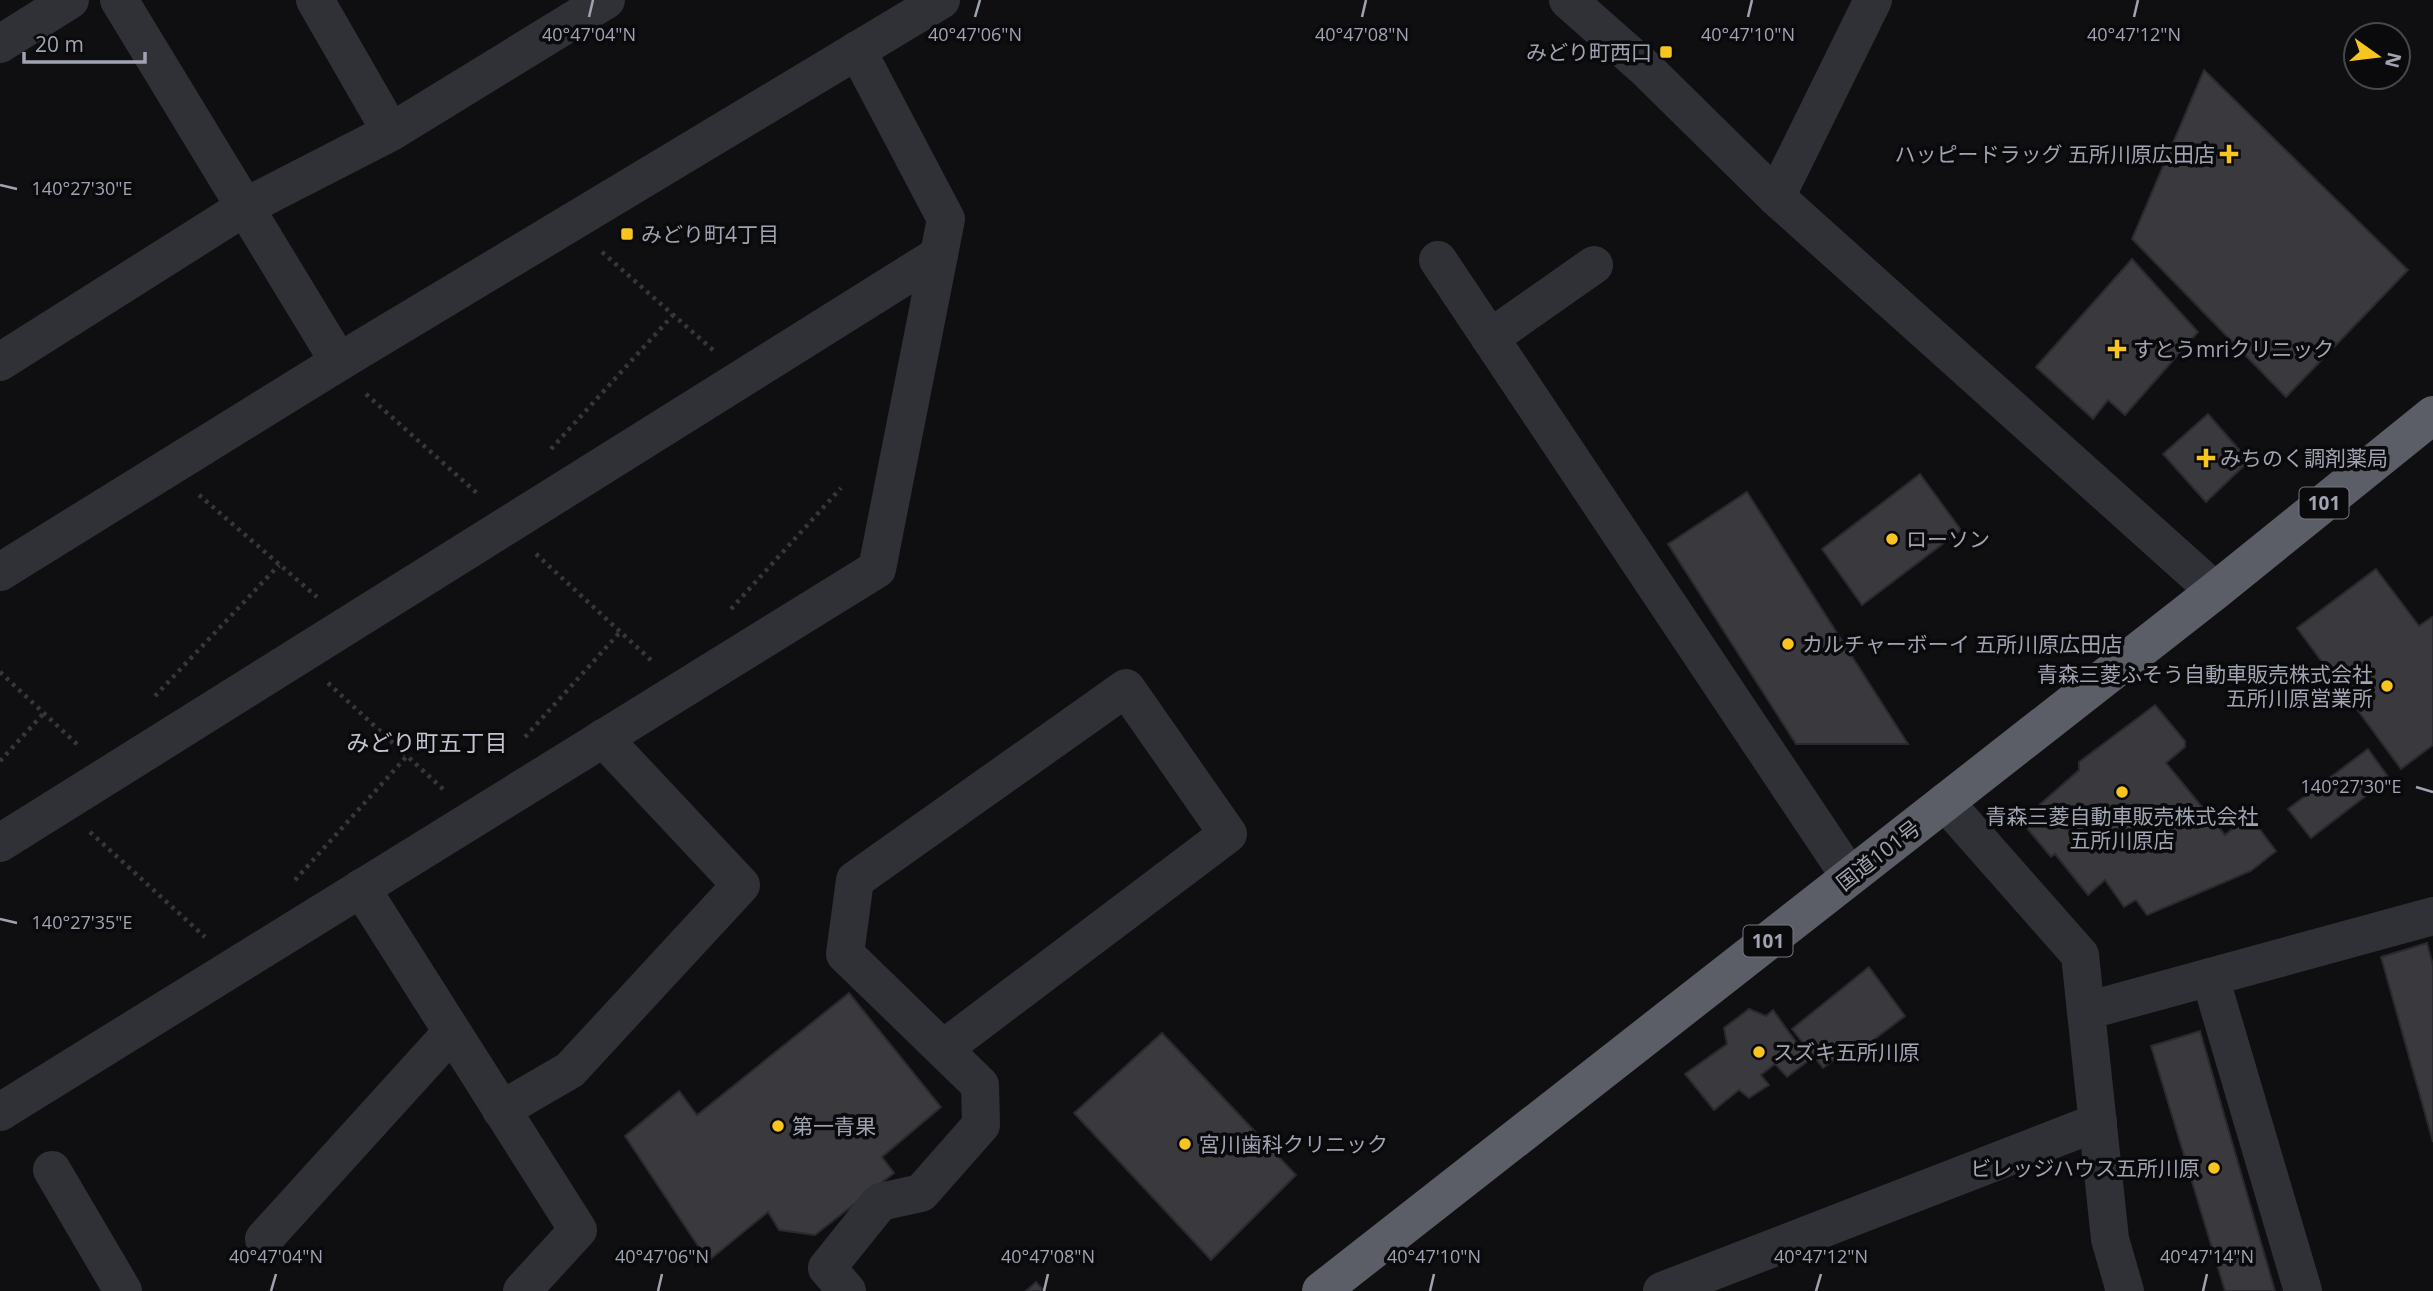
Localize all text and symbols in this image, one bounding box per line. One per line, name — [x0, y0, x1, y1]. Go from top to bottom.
scale bar — [24, 21, 145, 65]
north arrow — [2342, 21, 2412, 91]
text: 40°47'04"N — [542, 22, 636, 46]
text: 40°47'06"N — [928, 22, 1022, 46]
text: 40°47'08"N — [1315, 22, 1409, 46]
text: 40°47'10"N — [1701, 22, 1795, 46]
text: 40°47'12"N — [2087, 22, 2181, 46]
text: 20 m — [35, 30, 84, 58]
place label: みどり町西口 — [1526, 38, 1652, 66]
marker: みどり町西口 — [1658, 44, 1674, 60]
text: N — [2379, 49, 2408, 71]
place label: ハッピードラッグ 五所川原広田店 — [1895, 140, 2215, 168]
marker: ハッピードラッグ 五所川原広田店 — [2221, 146, 2237, 162]
text: 140°27'30"E — [32, 176, 132, 200]
place label: みどり町4丁目 — [641, 220, 779, 248]
marker: みどり町4丁目 — [619, 226, 635, 242]
place label: すとうmriクリニック — [2133, 335, 2334, 363]
marker: すとうmriクリニック — [2107, 339, 2127, 359]
place label: みちのく調剤薬局 — [2220, 444, 2388, 472]
marker: みちのく調剤薬局 — [2198, 450, 2214, 466]
road number: 101 — [2300, 488, 2348, 518]
place label: ローソン — [1906, 525, 1990, 553]
marker: ローソン — [1884, 531, 1900, 547]
place label: カルチャーボーイ 五所川原広田店 — [1802, 630, 2122, 658]
marker: カルチャーボーイ 五所川原広田店 — [1780, 636, 1796, 652]
place label: 青森三菱ふそう自動車販売株式会社 五所川原営業所 — [2037, 660, 2373, 712]
marker: 青森三菱ふそう自動車販売株式会社 五所川原営業所 — [2379, 678, 2395, 694]
district label: みどり町五丁目 — [347, 726, 508, 758]
text: 140°27'30"E — [2301, 774, 2401, 798]
marker: 青森三菱自動車販売株式会社 五所川原店 — [2114, 784, 2130, 800]
place label: 青森三菱自動車販売株式会社 五所川原店 — [1986, 802, 2259, 854]
street label: 国道101号 — [1830, 813, 1926, 897]
text: 140°27'35"E — [32, 910, 132, 934]
road number: 101 — [1744, 925, 1792, 956]
place label: スズキ五所川原 — [1773, 1038, 1920, 1066]
marker: スズキ五所川原 — [1751, 1044, 1767, 1060]
place label: 第一青果 — [792, 1112, 876, 1140]
marker: 第一青果 — [770, 1118, 786, 1134]
place label: 宮川歯科クリニック — [1199, 1130, 1388, 1158]
marker: 宮川歯科クリニック — [1177, 1136, 1193, 1152]
place label: ビレッジハウス五所川原 — [1970, 1154, 2200, 1182]
marker: ビレッジハウス五所川原 — [2206, 1160, 2222, 1176]
text: 40°47'04"N — [229, 1244, 323, 1268]
text: 40°47'06"N — [615, 1244, 709, 1268]
text: 40°47'08"N — [1001, 1244, 1095, 1268]
text: 40°47'10"N — [1387, 1244, 1481, 1268]
text: 40°47'12"N — [1774, 1244, 1868, 1268]
text: 40°47'14"N — [2160, 1244, 2254, 1268]

